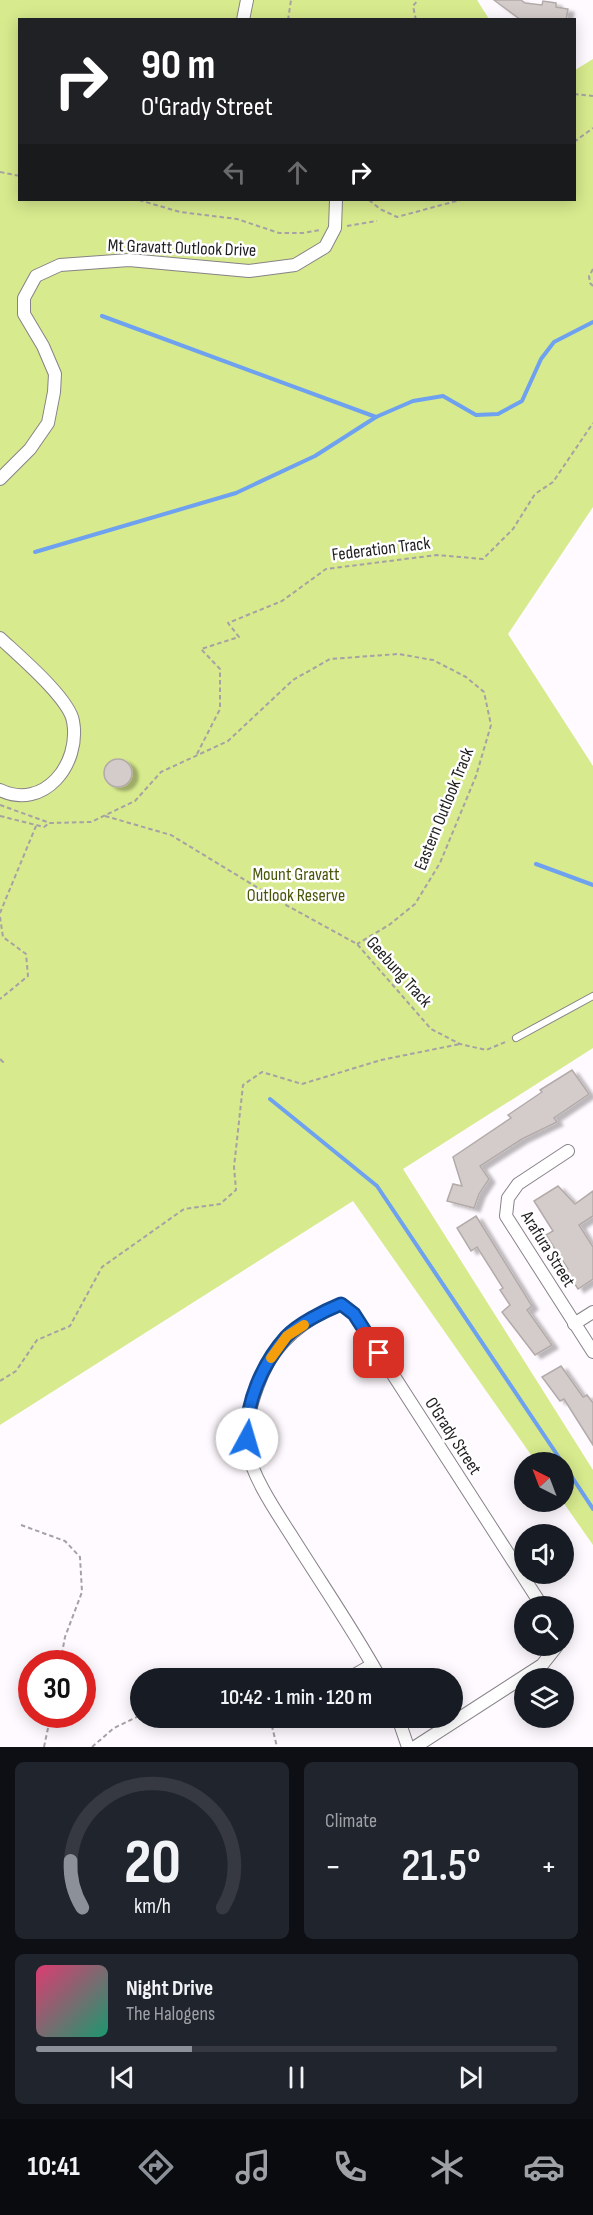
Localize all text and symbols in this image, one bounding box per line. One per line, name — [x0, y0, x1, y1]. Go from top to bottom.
text: 90 m — [141, 40, 215, 91]
icon: right — [42, 42, 120, 120]
text: O'Grady Street — [141, 91, 273, 123]
icon: left — [218, 156, 251, 189]
icon: ahead — [281, 156, 314, 189]
icon: right — [344, 156, 377, 189]
street label: Mt Gravatt Outlook Drive — [107, 235, 257, 261]
street label: Federation Track — [331, 533, 432, 565]
street label: Eastern Outlook Track — [410, 744, 478, 873]
park label: Mount Gravatt Outlook Reserve — [247, 864, 345, 906]
street label: Geebung Track — [362, 932, 436, 1012]
street label: Arafura Street — [516, 1206, 580, 1291]
pin — [353, 1327, 404, 1378]
icon: arrive — [362, 1336, 395, 1369]
street label: O'Grady Street — [420, 1393, 486, 1479]
position arrow — [215, 1407, 279, 1471]
north arrow — [514, 1452, 574, 1512]
map controls — [514, 1452, 574, 1728]
button: sound — [514, 1524, 574, 1584]
button: search — [514, 1596, 574, 1656]
speed limit sign: 30 — [18, 1650, 96, 1728]
button: layers — [514, 1668, 574, 1728]
text: 10:42 · 1 min · 120 m — [221, 1684, 372, 1711]
text: Climate — [325, 1809, 377, 1833]
text: 20 — [123, 1826, 181, 1901]
text: 21.5° — [401, 1839, 481, 1894]
text: − — [325, 1847, 341, 1887]
text: + — [541, 1847, 557, 1887]
text: km/h — [133, 1894, 171, 1919]
text: Night Drive — [126, 1975, 213, 2002]
text: The Halogens — [126, 2002, 215, 2026]
icon: previous — [106, 2061, 139, 2094]
icon: pause — [280, 2061, 313, 2094]
icon: next — [454, 2061, 487, 2094]
icon: directions — [135, 2146, 177, 2188]
icon: music — [232, 2146, 274, 2188]
icon: phone — [329, 2146, 371, 2188]
icon: climate — [426, 2146, 468, 2188]
icon: car — [523, 2146, 565, 2188]
text: 10:41 — [28, 2151, 80, 2183]

